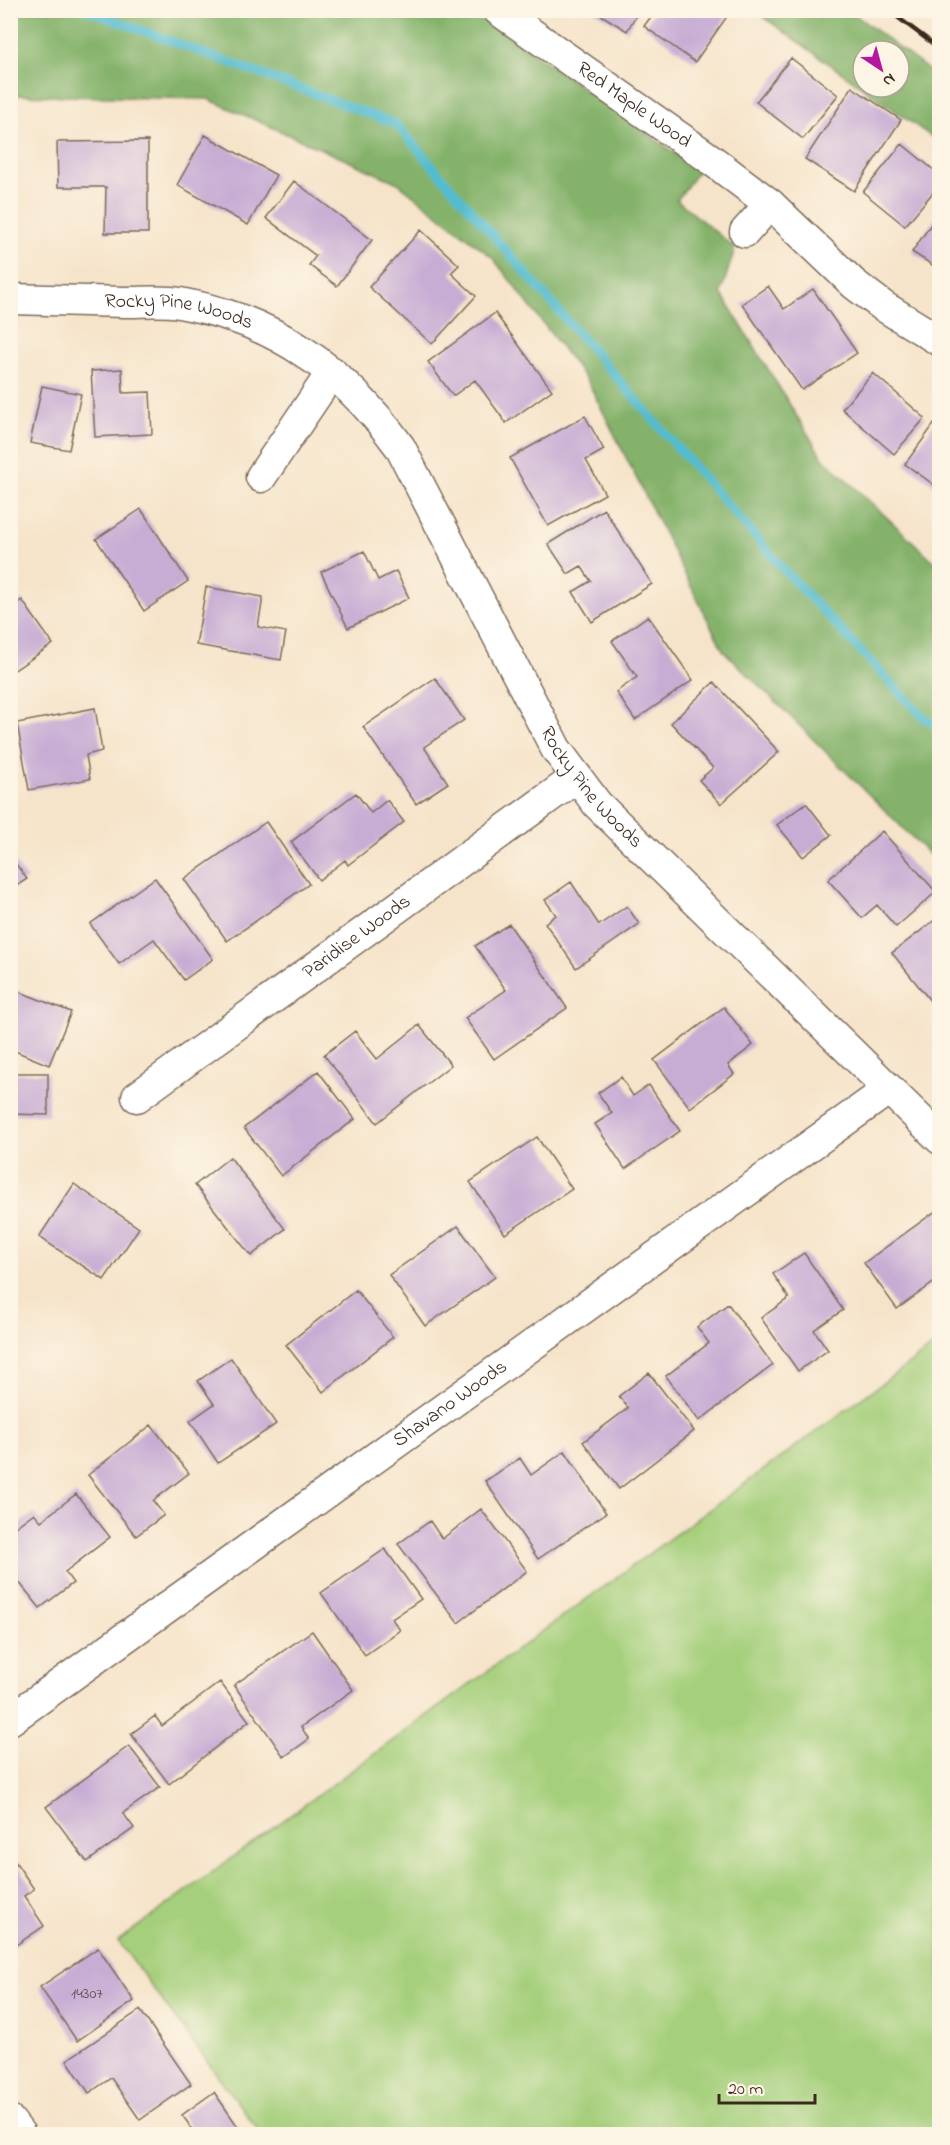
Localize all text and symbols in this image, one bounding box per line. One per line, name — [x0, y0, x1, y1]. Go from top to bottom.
north arrow — [851, 39, 911, 99]
street label: Red Maple Wood — [571, 55, 697, 156]
text: N — [877, 67, 900, 93]
street label: Rocky Pine Woods — [104, 287, 258, 338]
street label: Rocky Pine Woods — [532, 722, 649, 855]
street label: Paridise Woods — [297, 888, 417, 986]
street label: Shavano Woods — [387, 1353, 513, 1455]
house number: 14307 — [71, 1982, 103, 2006]
scale bar — [719, 2067, 815, 2105]
text: 20 m — [728, 2077, 763, 2103]

